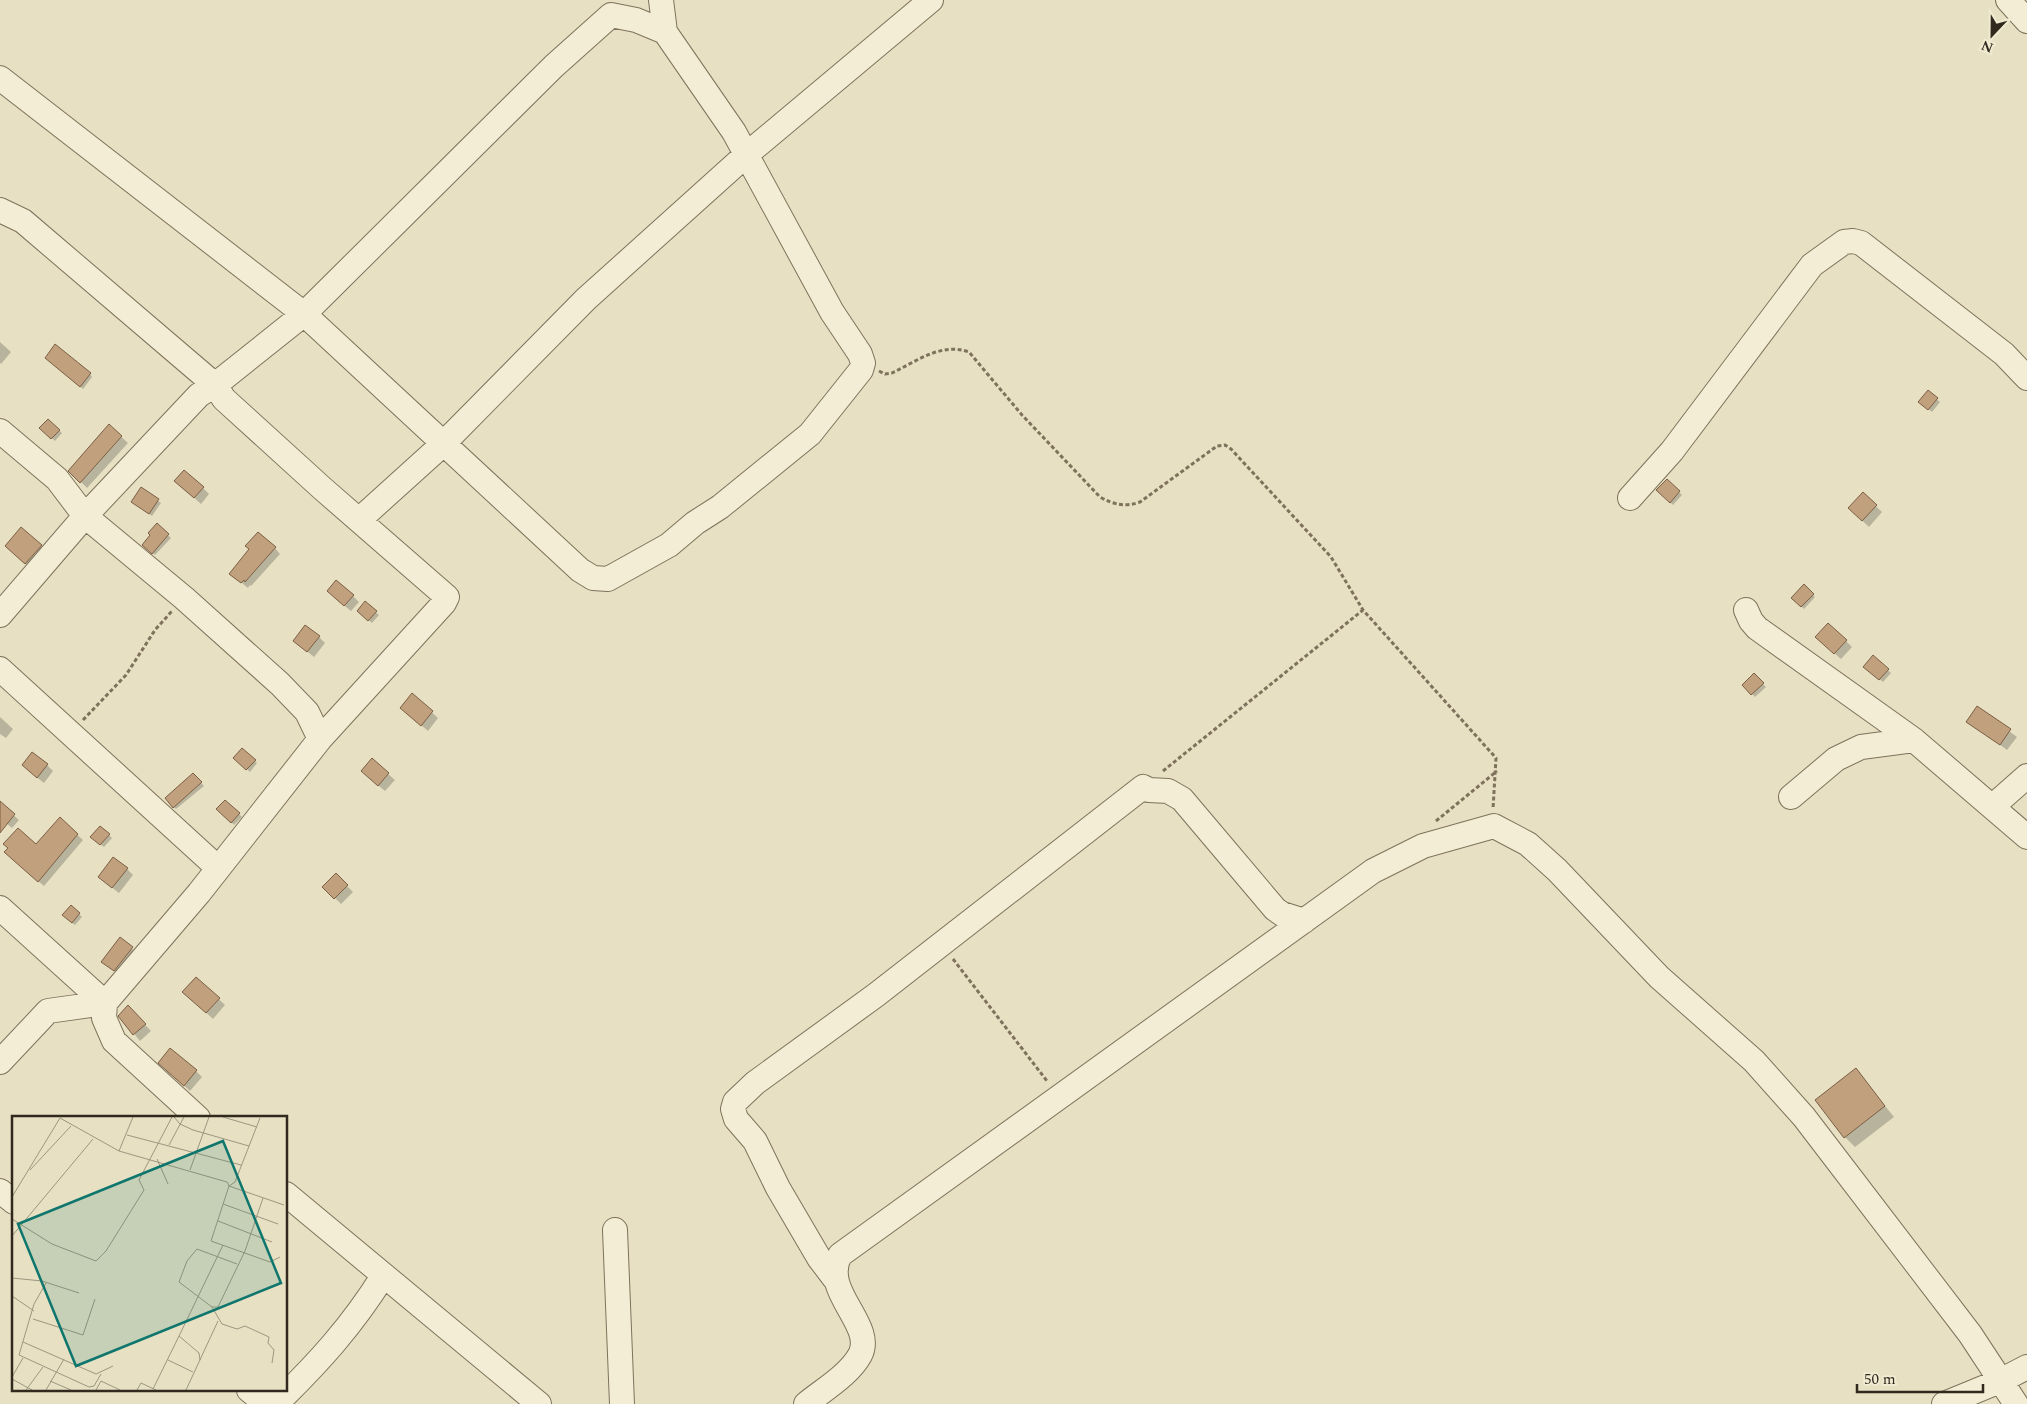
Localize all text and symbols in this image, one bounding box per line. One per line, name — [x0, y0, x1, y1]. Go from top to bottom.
north arrow — [1967, 10, 2017, 60]
text: N — [1978, 35, 1997, 58]
inset map — [12, 1116, 288, 1392]
scale bar — [1857, 1362, 1983, 1394]
text: 50 m — [1864, 1368, 1896, 1391]

